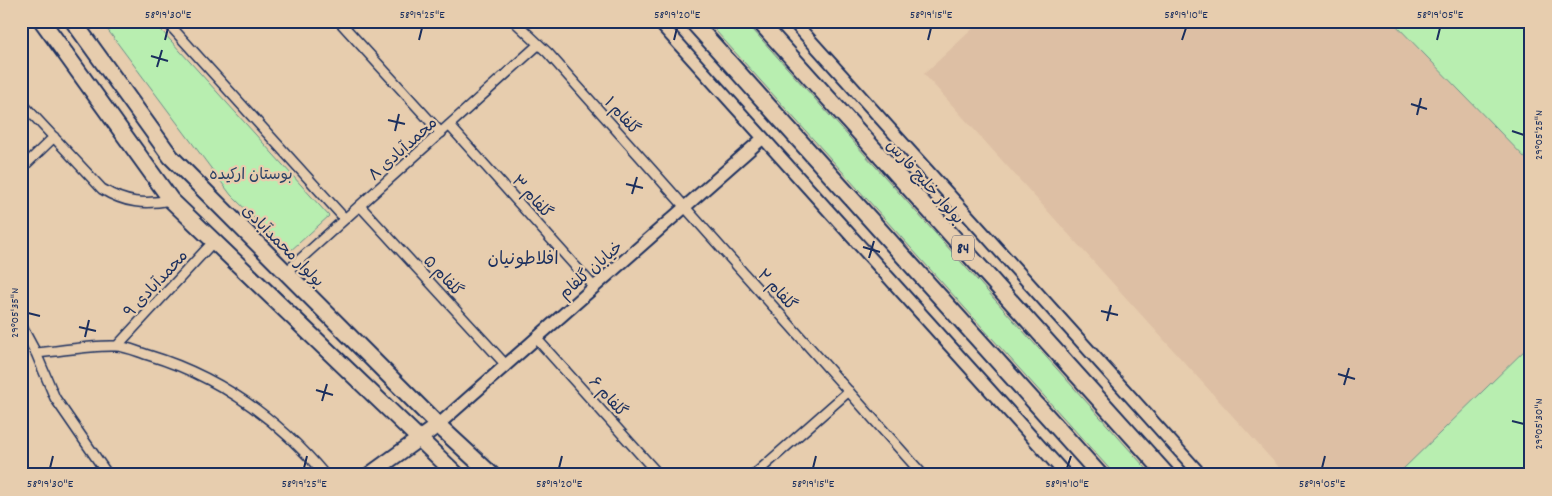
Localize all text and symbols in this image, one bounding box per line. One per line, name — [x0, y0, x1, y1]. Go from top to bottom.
text: 58°19'30"E — [145, 7, 192, 24]
text: 58°19'25"E — [399, 7, 445, 24]
text: 58°19'20"E — [654, 7, 701, 24]
text: 58°19'15"E — [910, 7, 953, 24]
text: 58°19'10"E — [1164, 7, 1208, 24]
text: 58°19'05"E — [1417, 7, 1464, 24]
street label: گلفام ۱ — [598, 93, 645, 141]
text: 29°05'25"N — [1531, 110, 1548, 160]
street label: محمدآبادی ۸ — [364, 112, 443, 187]
street label: بولوار خلیج فارس — [880, 135, 968, 230]
park label: بوستان ارکیده — [209, 164, 293, 187]
street label: گلفام ۳ — [505, 171, 557, 225]
street label: بولوار محمدآبادی — [236, 200, 329, 293]
road number: 84 — [952, 236, 974, 260]
street label: خیابان گلفام — [555, 237, 629, 305]
street label: محمدآبادی ۹ — [119, 246, 194, 324]
district label: افلاطونیان — [487, 248, 559, 273]
street label: گلفام ۵ — [417, 251, 468, 303]
street label: گلفام ۲ — [751, 265, 801, 317]
text: 29°05'35"N — [7, 288, 24, 338]
street label: گلفام ۶ — [582, 372, 632, 423]
text: 29°05'30"N — [1531, 398, 1548, 450]
text: 58°19'30"E — [27, 476, 74, 493]
text: 58°19'25"E — [281, 476, 327, 493]
text: 58°19'20"E — [536, 476, 583, 493]
text: 58°19'15"E — [792, 476, 835, 493]
text: 58°19'10"E — [1045, 476, 1089, 493]
text: 58°19'05"E — [1299, 476, 1346, 493]

